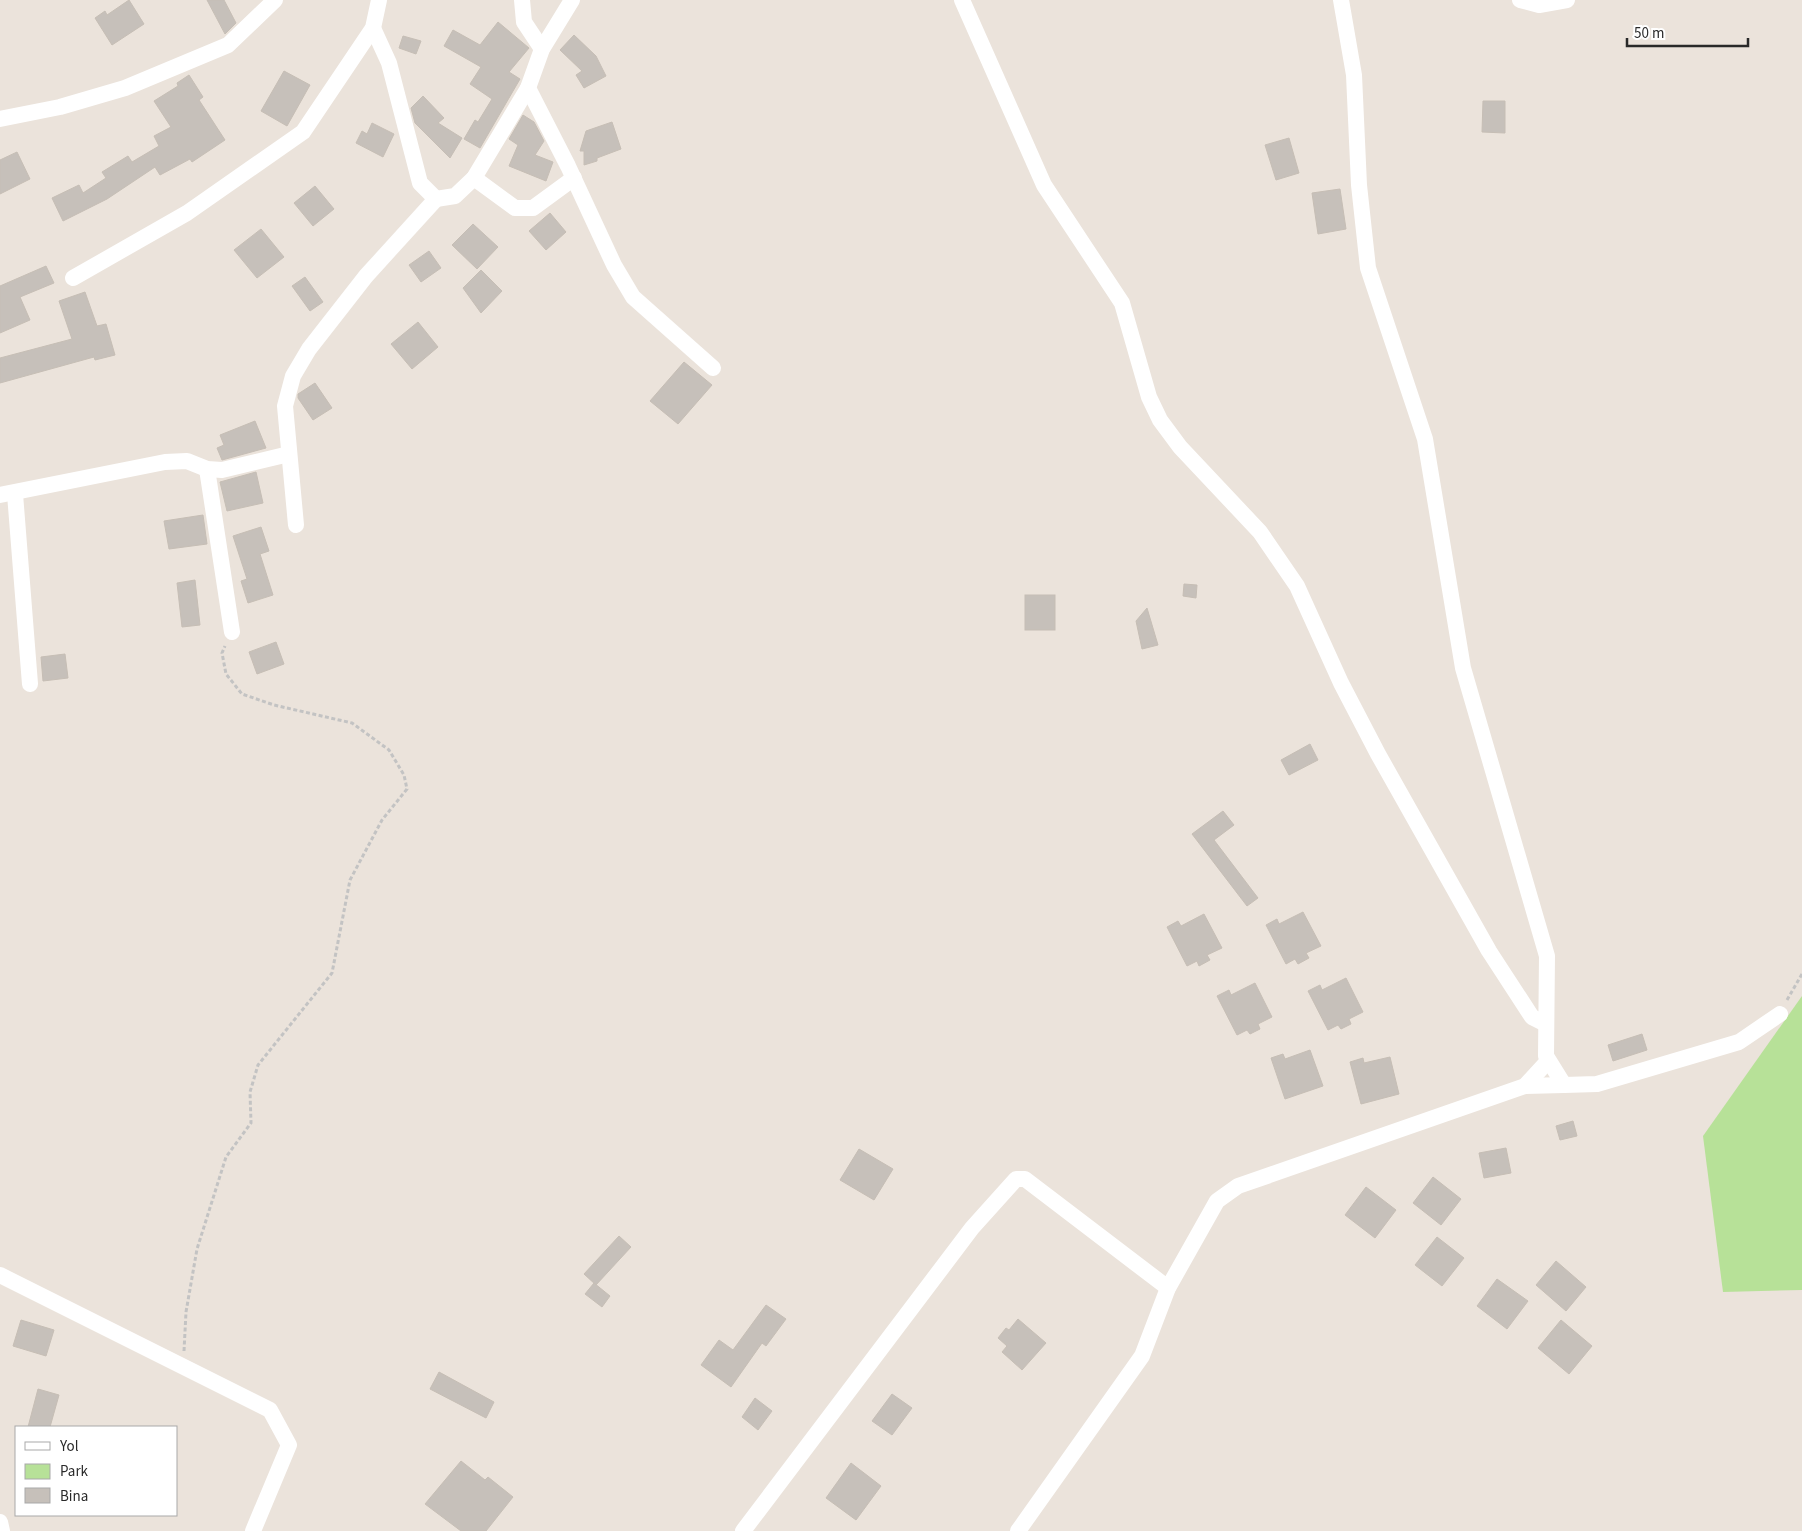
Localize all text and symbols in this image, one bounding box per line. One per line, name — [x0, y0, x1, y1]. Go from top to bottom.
scale bar — [1627, 15, 1748, 47]
text: 50 m — [1634, 23, 1664, 44]
legend — [15, 1426, 178, 1516]
text: Yol — [59, 1436, 79, 1457]
text: Park — [60, 1461, 89, 1482]
text: Bina — [60, 1486, 88, 1507]

